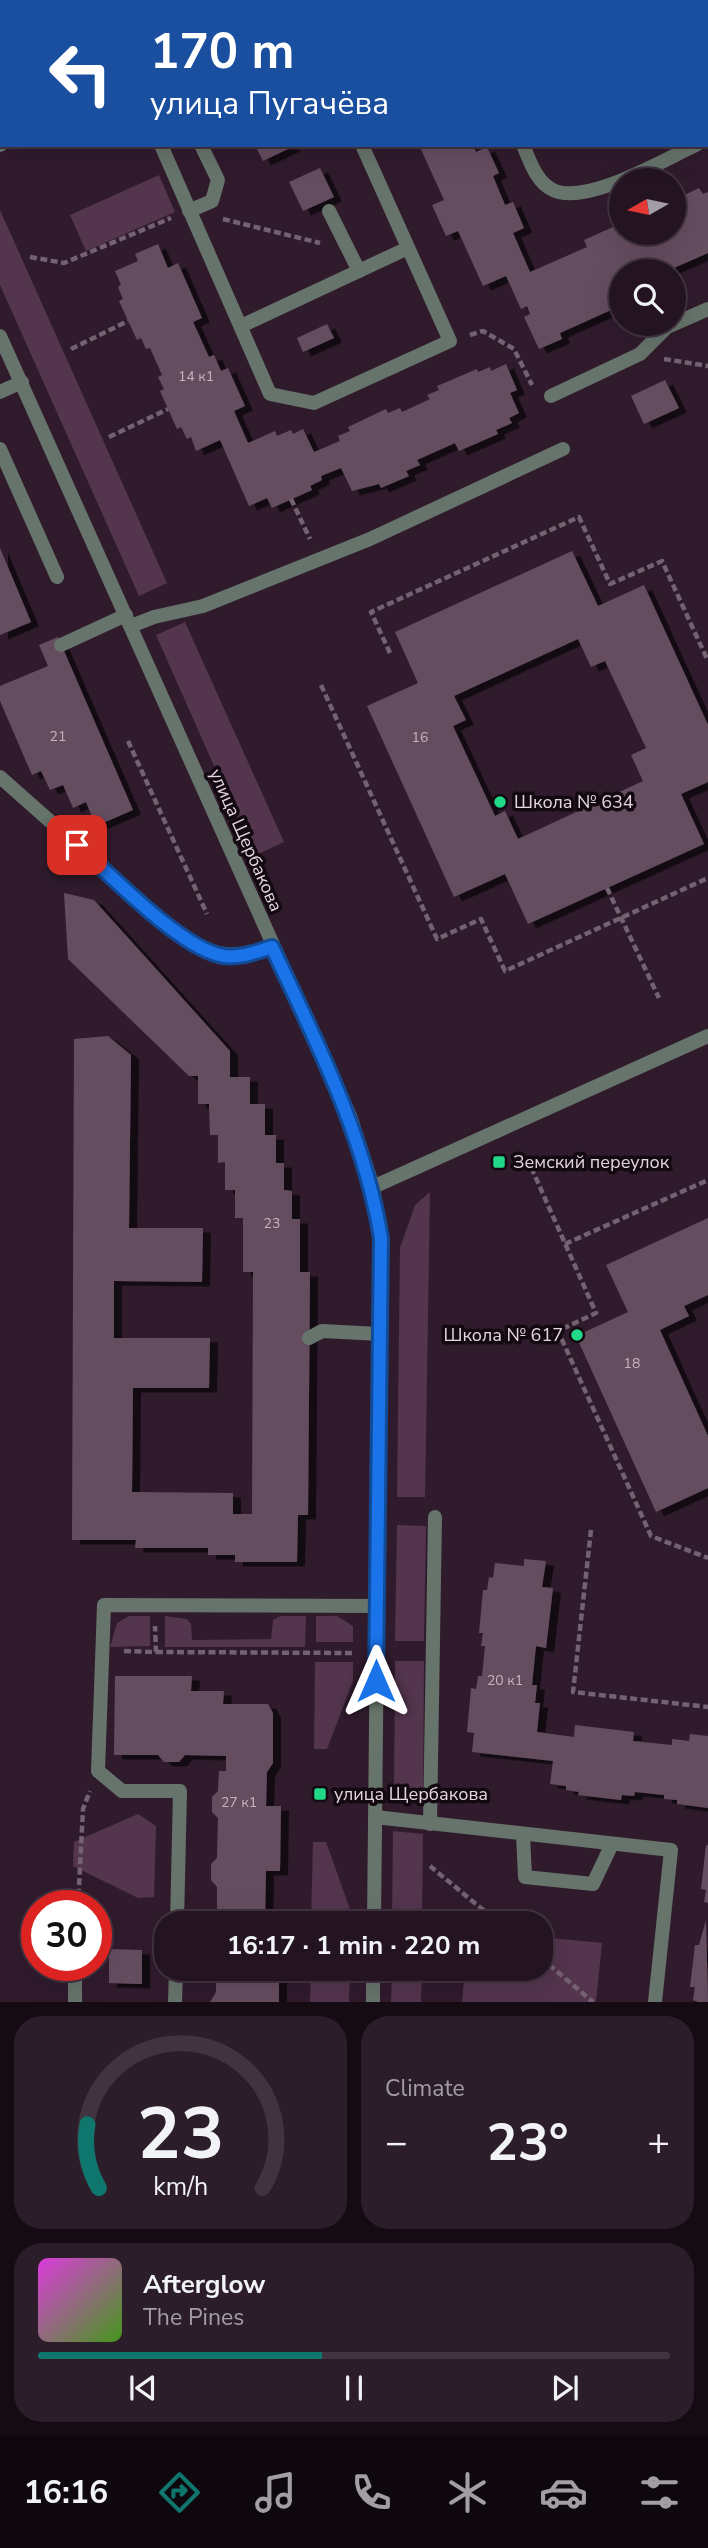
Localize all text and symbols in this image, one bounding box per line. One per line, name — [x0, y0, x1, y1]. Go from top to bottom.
text: 170 m — [150, 18, 294, 85]
icon: left — [35, 28, 126, 119]
text: улица Пугачёва — [150, 82, 389, 125]
north arrow — [609, 168, 686, 245]
map controls — [609, 168, 686, 336]
button: search — [609, 259, 686, 336]
house number: 14 к1 — [178, 367, 214, 386]
house number: 21 — [50, 727, 66, 746]
house number: 16 — [412, 728, 428, 747]
street label: улица Щербакова — [204, 765, 288, 915]
place label: Школа № 634 — [514, 790, 634, 814]
marker: Школа № 634 — [492, 794, 508, 810]
pin — [47, 815, 107, 875]
icon: arrive — [58, 826, 96, 864]
place label: Земский переулок — [513, 1150, 670, 1174]
marker: Земский переулок — [491, 1154, 507, 1170]
house number: 23 — [264, 1214, 280, 1233]
place label: Школа № 617 — [443, 1323, 563, 1347]
marker: Школа № 617 — [569, 1327, 585, 1343]
house number: 18 — [624, 1354, 640, 1373]
position arrow — [339, 1644, 413, 1718]
house number: 20 к1 — [487, 1671, 523, 1690]
place label: улица Щербакова — [334, 1782, 488, 1806]
marker: улица Щербакова — [312, 1786, 328, 1802]
house number: 27 к1 — [221, 1793, 257, 1812]
speed limit sign: 30 — [21, 1890, 112, 1981]
text: 16:17 · 1 min · 220 m — [227, 1928, 480, 1963]
text: Climate — [385, 2073, 465, 2104]
text: 23 — [137, 2085, 224, 2185]
text: 23° — [486, 2107, 569, 2178]
text: − — [385, 2117, 408, 2168]
text: + — [647, 2117, 670, 2168]
text: km/h — [153, 2170, 208, 2204]
text: Afterglow — [143, 2267, 266, 2302]
text: The Pines — [143, 2302, 244, 2333]
icon: previous — [124, 2369, 162, 2407]
icon: pause — [335, 2369, 373, 2407]
icon: next — [546, 2369, 584, 2407]
icon: directions — [155, 2468, 204, 2517]
icon: music — [251, 2468, 300, 2517]
icon: phone — [347, 2468, 396, 2517]
icon: climate — [443, 2468, 492, 2517]
icon: car — [539, 2468, 588, 2517]
icon: filters — [635, 2468, 684, 2517]
text: 16:16 — [24, 2471, 108, 2514]

